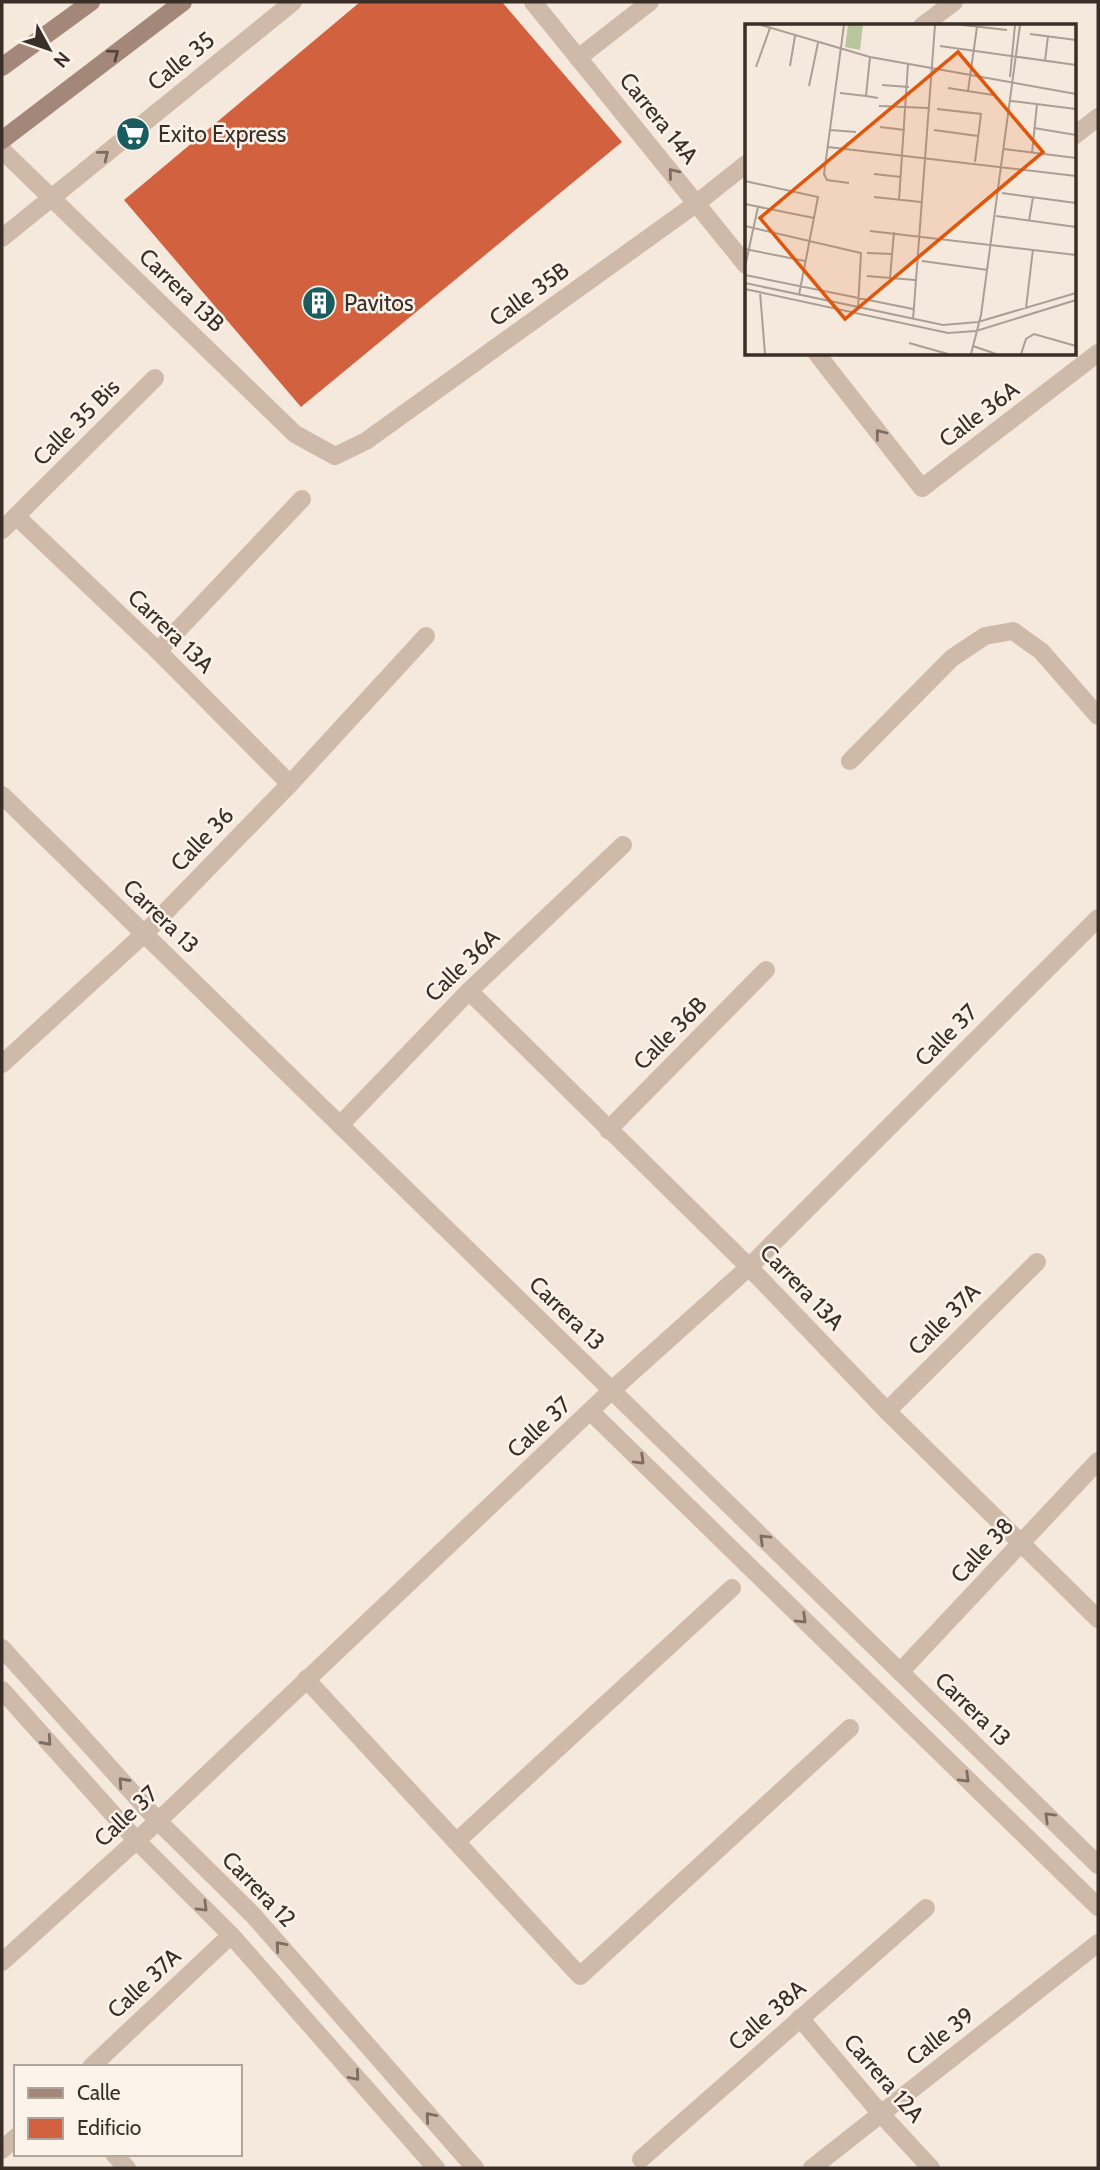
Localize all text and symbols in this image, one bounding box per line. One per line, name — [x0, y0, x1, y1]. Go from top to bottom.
north arrow — [14, 14, 84, 84]
inset map — [745, 24, 1076, 355]
street label: Calle 35 — [142, 26, 220, 96]
text: N — [49, 47, 75, 72]
one-way arrow — [107, 50, 119, 62]
street label: Carrera 14A — [614, 67, 704, 169]
supermarket icon: Exito Express — [114, 115, 152, 153]
place label: Exito Express — [158, 120, 286, 148]
one-way arrow — [97, 150, 109, 163]
one-way arrow — [669, 169, 681, 182]
street label: Carrera 13B — [133, 242, 231, 338]
street label: Calle 35B — [484, 256, 574, 332]
building icon: Pavitos — [300, 284, 338, 322]
place label: Pavitos — [344, 289, 413, 317]
street label: Calle 35 Bis — [27, 373, 125, 471]
street label: Calle 36A — [934, 375, 1024, 453]
one-way arrow — [876, 430, 888, 443]
street label: Carrera 13A — [122, 583, 220, 679]
street label: Calle 36 — [165, 801, 239, 877]
street label: Carrera 13 — [117, 873, 205, 959]
street label: Calle 36A — [419, 923, 505, 1007]
street label: Calle 36B — [628, 990, 713, 1075]
street label: Calle 37 — [909, 998, 983, 1072]
street label: Carrera 13A — [754, 1238, 850, 1336]
street label: Carrera 13 — [523, 1270, 611, 1356]
street label: Calle 37A — [902, 1277, 986, 1361]
street label: Calle 37 — [501, 1390, 577, 1463]
one-way arrow — [631, 1452, 644, 1465]
street label: Calle 38 — [945, 1511, 1019, 1589]
one-way arrow — [759, 1534, 772, 1547]
one-way arrow — [794, 1610, 807, 1623]
street label: Carrera 13 — [929, 1666, 1017, 1752]
one-way arrow — [39, 1733, 51, 1746]
one-way arrow — [957, 1769, 970, 1782]
one-way arrow — [118, 1777, 131, 1790]
street label: Calle 37 — [88, 1779, 164, 1852]
one-way arrow — [1045, 1813, 1058, 1826]
street label: Carrera 12 — [216, 1845, 302, 1933]
one-way arrow — [195, 1899, 207, 1911]
one-way arrow — [276, 1941, 288, 1954]
street label: Calle 37A — [102, 1942, 186, 2024]
street label: Calle 38A — [723, 1974, 811, 2056]
street label: Calle 39 — [900, 2001, 980, 2071]
street label: Carrera 12A — [838, 2028, 930, 2128]
legend — [14, 2065, 242, 2156]
one-way arrow — [347, 2068, 359, 2081]
text: Calle — [77, 2080, 121, 2105]
one-way arrow — [426, 2112, 438, 2125]
text: Edificio — [77, 2115, 141, 2140]

